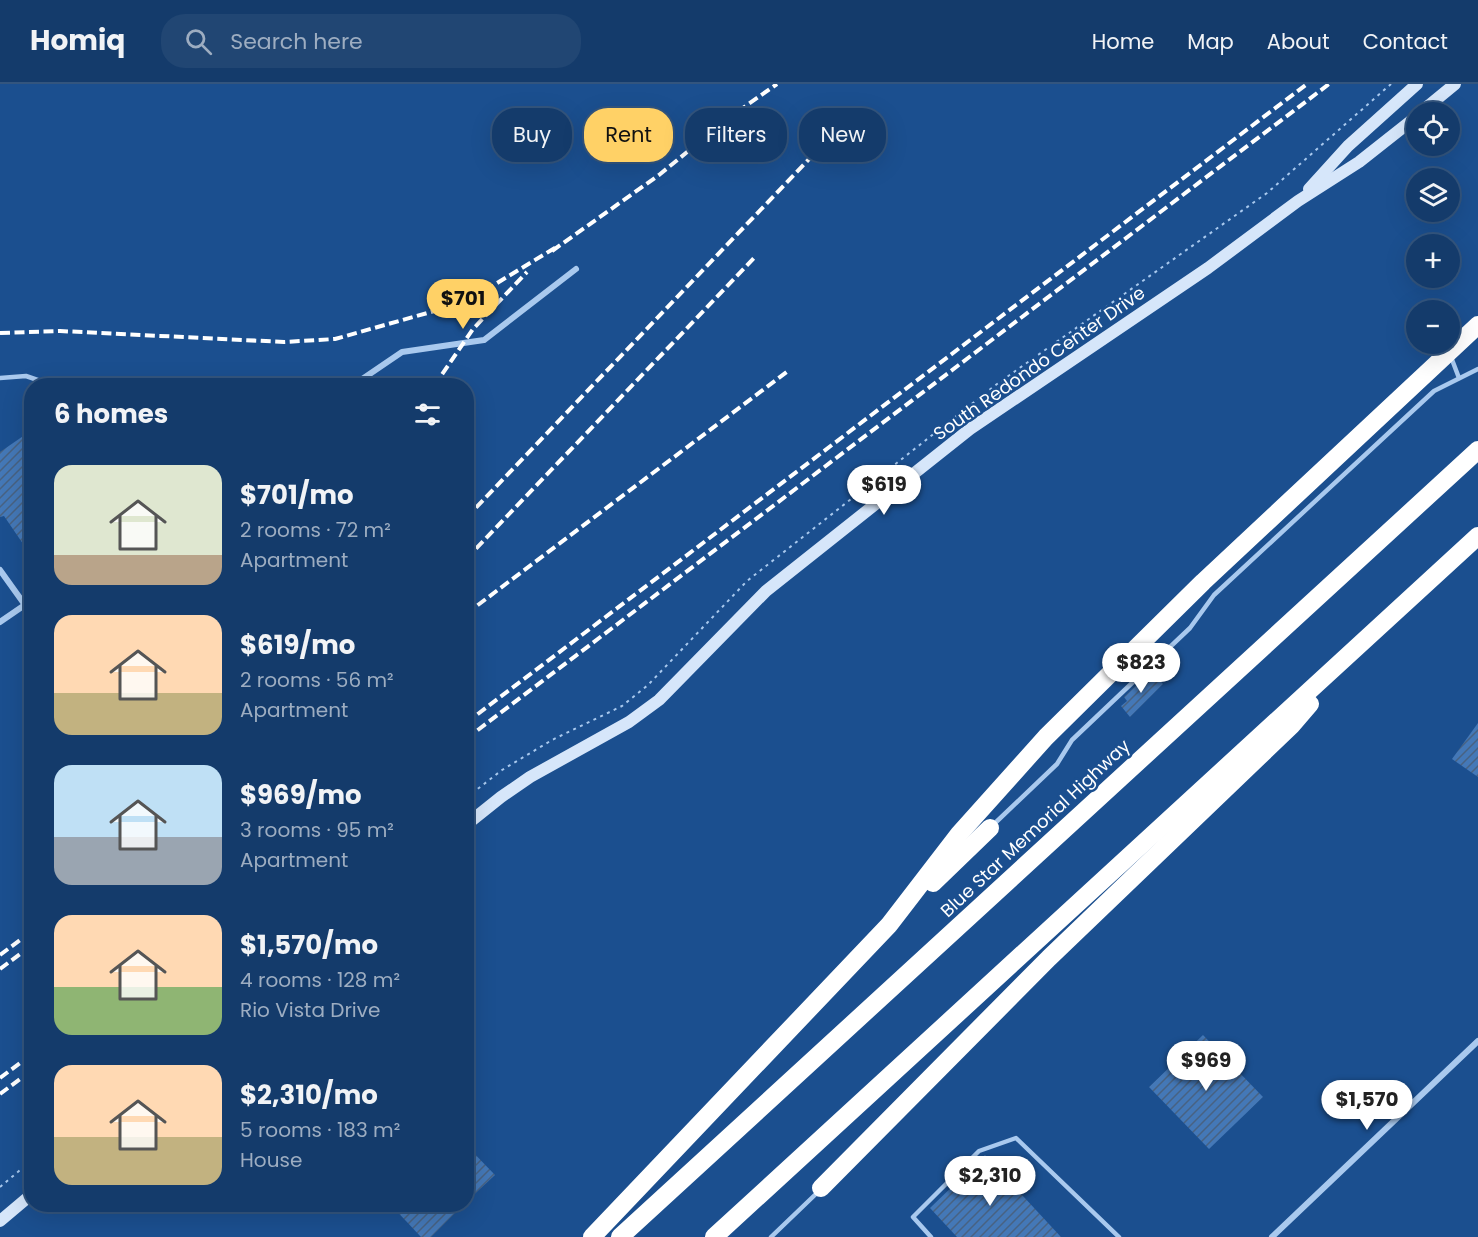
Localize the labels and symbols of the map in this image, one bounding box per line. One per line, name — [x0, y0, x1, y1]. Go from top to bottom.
pin: $701 — [427, 279, 499, 330]
street label: South Redondo Center Drive — [928, 280, 1150, 446]
pin: $619 — [848, 465, 920, 516]
pin: $823 — [1105, 643, 1177, 694]
street label: Blue Star Memorial Highway — [935, 733, 1135, 923]
pin: $969 — [1170, 1041, 1242, 1092]
pin: $1,570 — [1318, 1080, 1416, 1131]
pin: $2,310 — [941, 1156, 1039, 1207]

